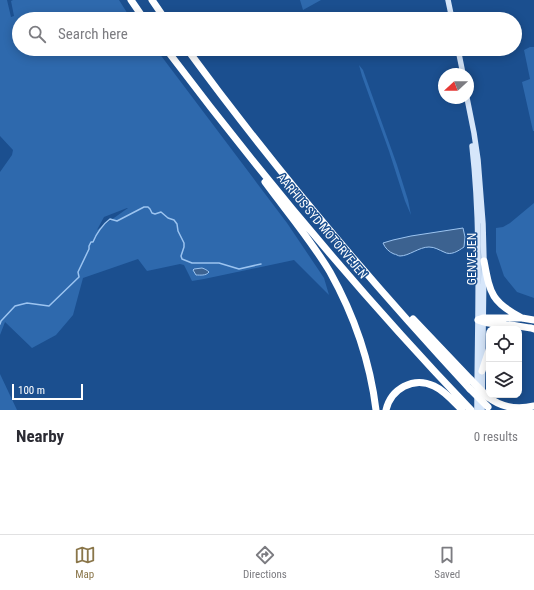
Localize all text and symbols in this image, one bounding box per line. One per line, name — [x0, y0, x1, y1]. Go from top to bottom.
search box — [12, 12, 522, 56]
icon: search — [26, 23, 48, 45]
text: Search here — [58, 25, 128, 43]
north arrow — [438, 68, 474, 104]
street label: AARHUS SYD MOTORVEJEN — [274, 171, 370, 281]
street label: GENVEJEN — [465, 233, 479, 285]
map controls — [486, 326, 522, 398]
button: locate — [486, 326, 522, 362]
button: layers — [486, 362, 522, 398]
scale bar — [12, 382, 83, 401]
text: 100 m — [18, 384, 45, 397]
text: Nearby — [16, 426, 64, 446]
text: 0 results — [474, 429, 518, 444]
tab: Map — [74, 544, 96, 581]
tab: Directions — [243, 544, 287, 581]
tab: Saved — [434, 544, 460, 581]

